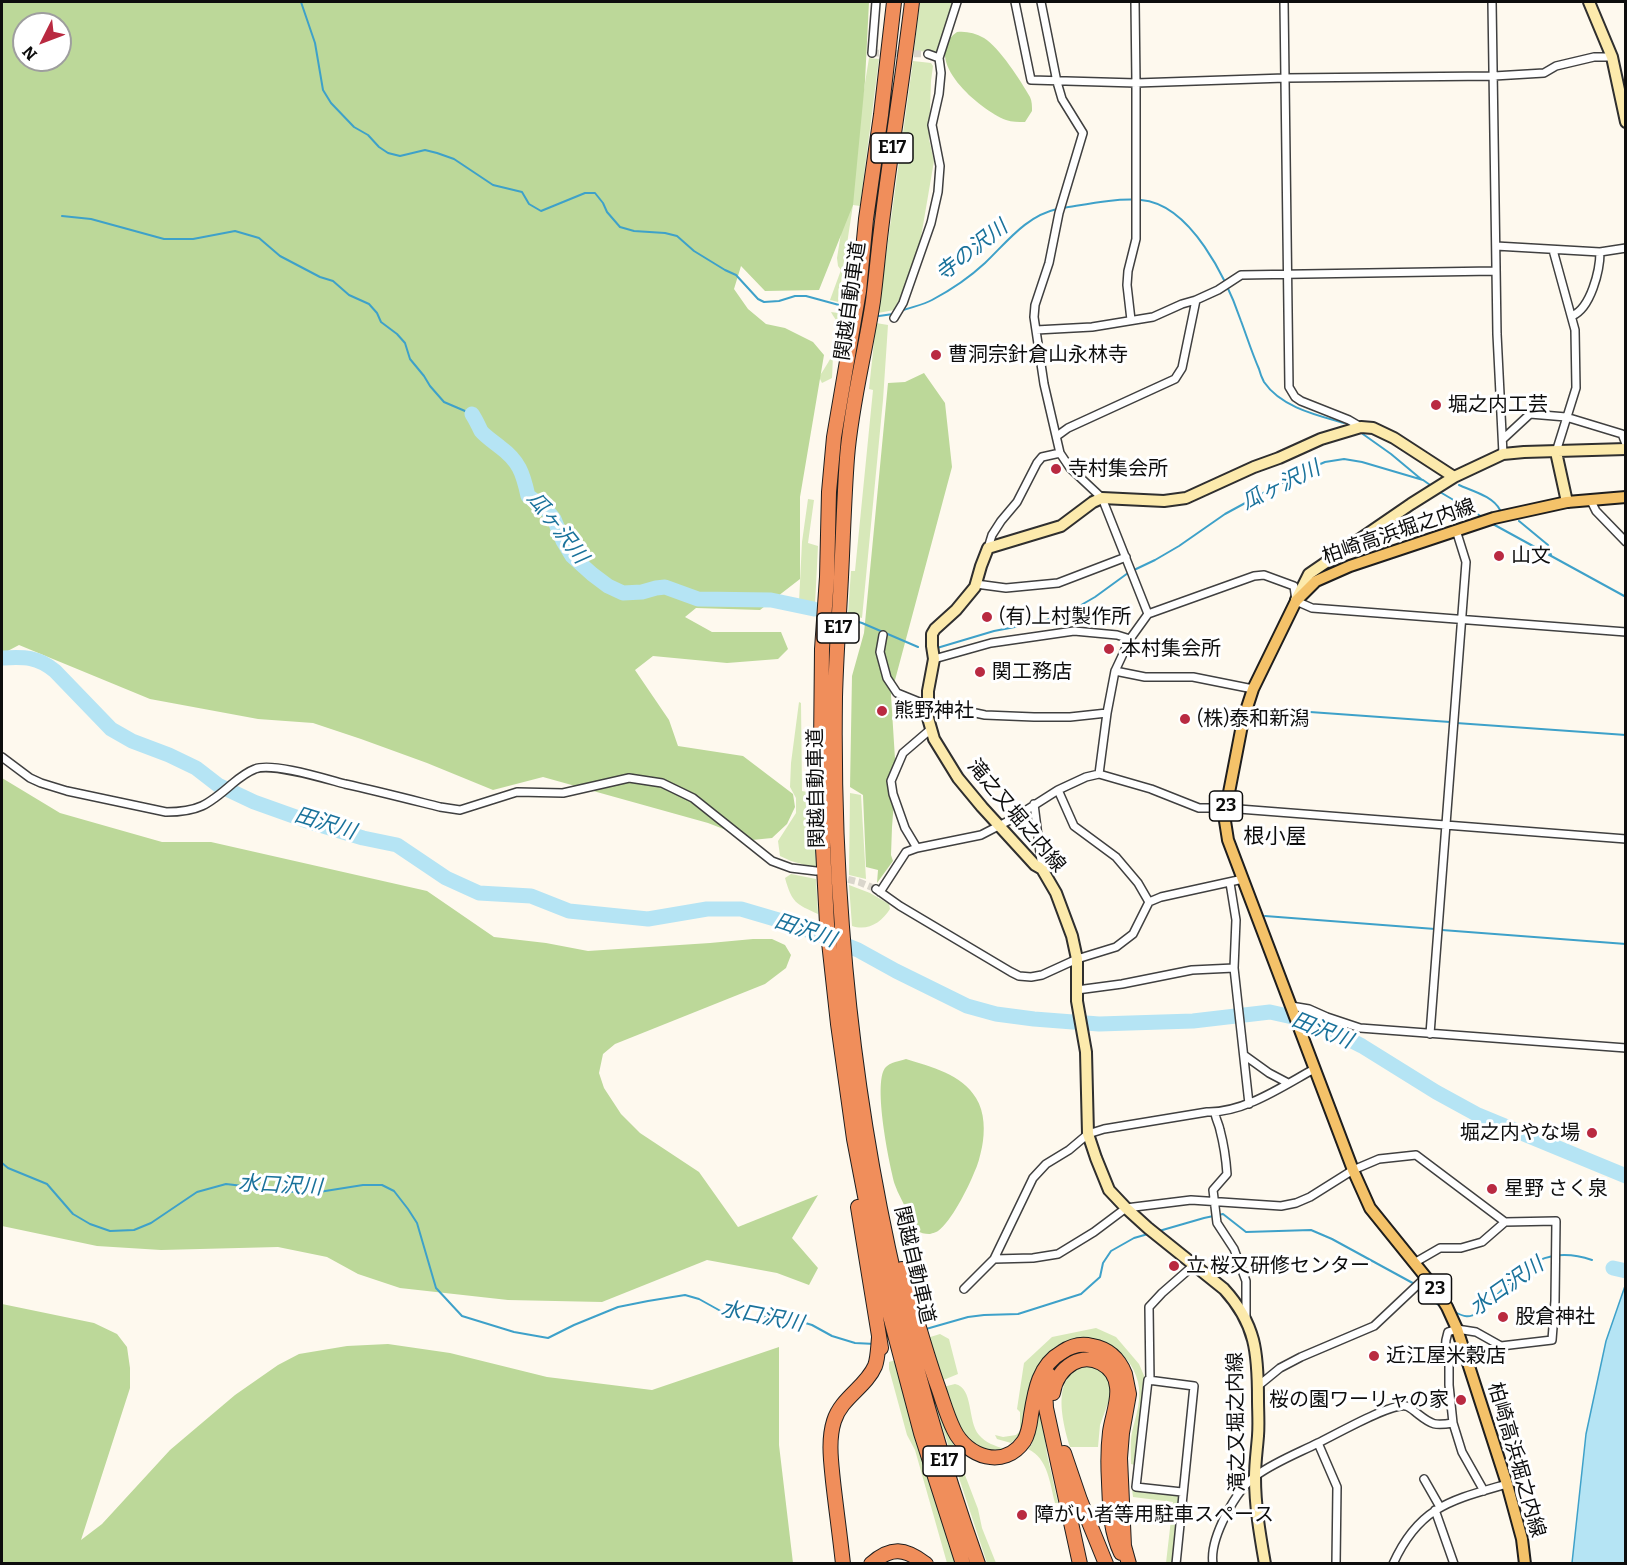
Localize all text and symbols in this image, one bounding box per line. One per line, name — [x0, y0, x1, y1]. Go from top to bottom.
north arrow — [12, 12, 72, 72]
text: N — [19, 42, 41, 64]
road number: E17 — [871, 133, 913, 163]
water label: 寺の沢川 — [931, 215, 1013, 287]
street label: 関越自動車道 — [831, 240, 871, 362]
place label: 曹洞宗針倉山永林寺 — [948, 343, 1128, 367]
marker: 曹洞宗針倉山永林寺 — [929, 348, 943, 362]
place label: 堀之内工芸 — [1448, 393, 1548, 417]
marker: 堀之内工芸 — [1429, 398, 1443, 412]
water label: 瓜ヶ沢川 — [1238, 456, 1324, 516]
place label: 寺村集会所 — [1068, 457, 1168, 481]
marker: 寺村集会所 — [1049, 462, 1063, 476]
water label: 瓜ヶ沢川 — [521, 487, 593, 569]
street label: 柏崎高浜堀之内線 — [1319, 495, 1479, 569]
place label: 山文 — [1511, 544, 1551, 568]
marker: 山文 — [1492, 549, 1506, 563]
place label: (有)上村製作所 — [999, 605, 1131, 629]
marker: (有)上村製作所 — [980, 610, 994, 624]
road number: E17 — [817, 613, 859, 643]
place label: 本村集会所 — [1121, 637, 1221, 661]
marker: 本村集会所 — [1102, 642, 1116, 656]
place label: 関工務店 — [992, 660, 1072, 684]
marker: 関工務店 — [973, 665, 987, 679]
place label: 熊野神社 — [894, 699, 974, 723]
marker: 熊野神社 — [875, 704, 889, 718]
place label: (株)泰和新潟 — [1197, 707, 1309, 731]
marker: (株)泰和新潟 — [1178, 712, 1192, 726]
street label: 関越自動車道 — [804, 728, 830, 848]
street label: 滝之又堀之内線 — [962, 755, 1070, 877]
road number: 23 — [1210, 791, 1242, 821]
water label: 田沢川 — [291, 803, 359, 845]
district label: 根小屋 — [1244, 824, 1306, 850]
water label: 田沢川 — [771, 909, 839, 953]
water label: 田沢川 — [1288, 1008, 1356, 1054]
place label: 堀之内やな場 — [1460, 1121, 1580, 1145]
marker: 堀之内やな場 — [1585, 1126, 1599, 1140]
water label: 水口沢川 — [237, 1171, 323, 1201]
place label: 星野 さく泉 — [1504, 1177, 1608, 1201]
marker: 星野 さく泉 — [1485, 1182, 1499, 1196]
street label: 関越自動車道 — [889, 1204, 939, 1326]
water label: 水口沢川 — [1465, 1253, 1549, 1321]
place label: 立 桜又研修センター — [1186, 1254, 1370, 1278]
marker: 立 桜又研修センター — [1167, 1259, 1181, 1273]
road number: 23 — [1418, 1274, 1452, 1304]
water label: 水口沢川 — [718, 1297, 806, 1337]
place label: 股倉神社 — [1515, 1305, 1595, 1329]
marker: 股倉神社 — [1496, 1310, 1510, 1324]
place label: 近江屋米穀店 — [1386, 1344, 1506, 1368]
marker: 近江屋米穀店 — [1367, 1349, 1381, 1363]
street label: 滝之又堀之内線 — [1224, 1352, 1250, 1492]
street label: 柏崎高浜堀之内線 — [1482, 1380, 1550, 1540]
place label: 桜の園ワーリャの家 — [1269, 1388, 1449, 1412]
marker: 桜の園ワーリャの家 — [1454, 1393, 1468, 1407]
road number: E17 — [923, 1446, 965, 1476]
place label: 障がい者等用駐車スペース — [1034, 1503, 1274, 1527]
marker: 障がい者等用駐車スペース — [1015, 1508, 1029, 1522]

